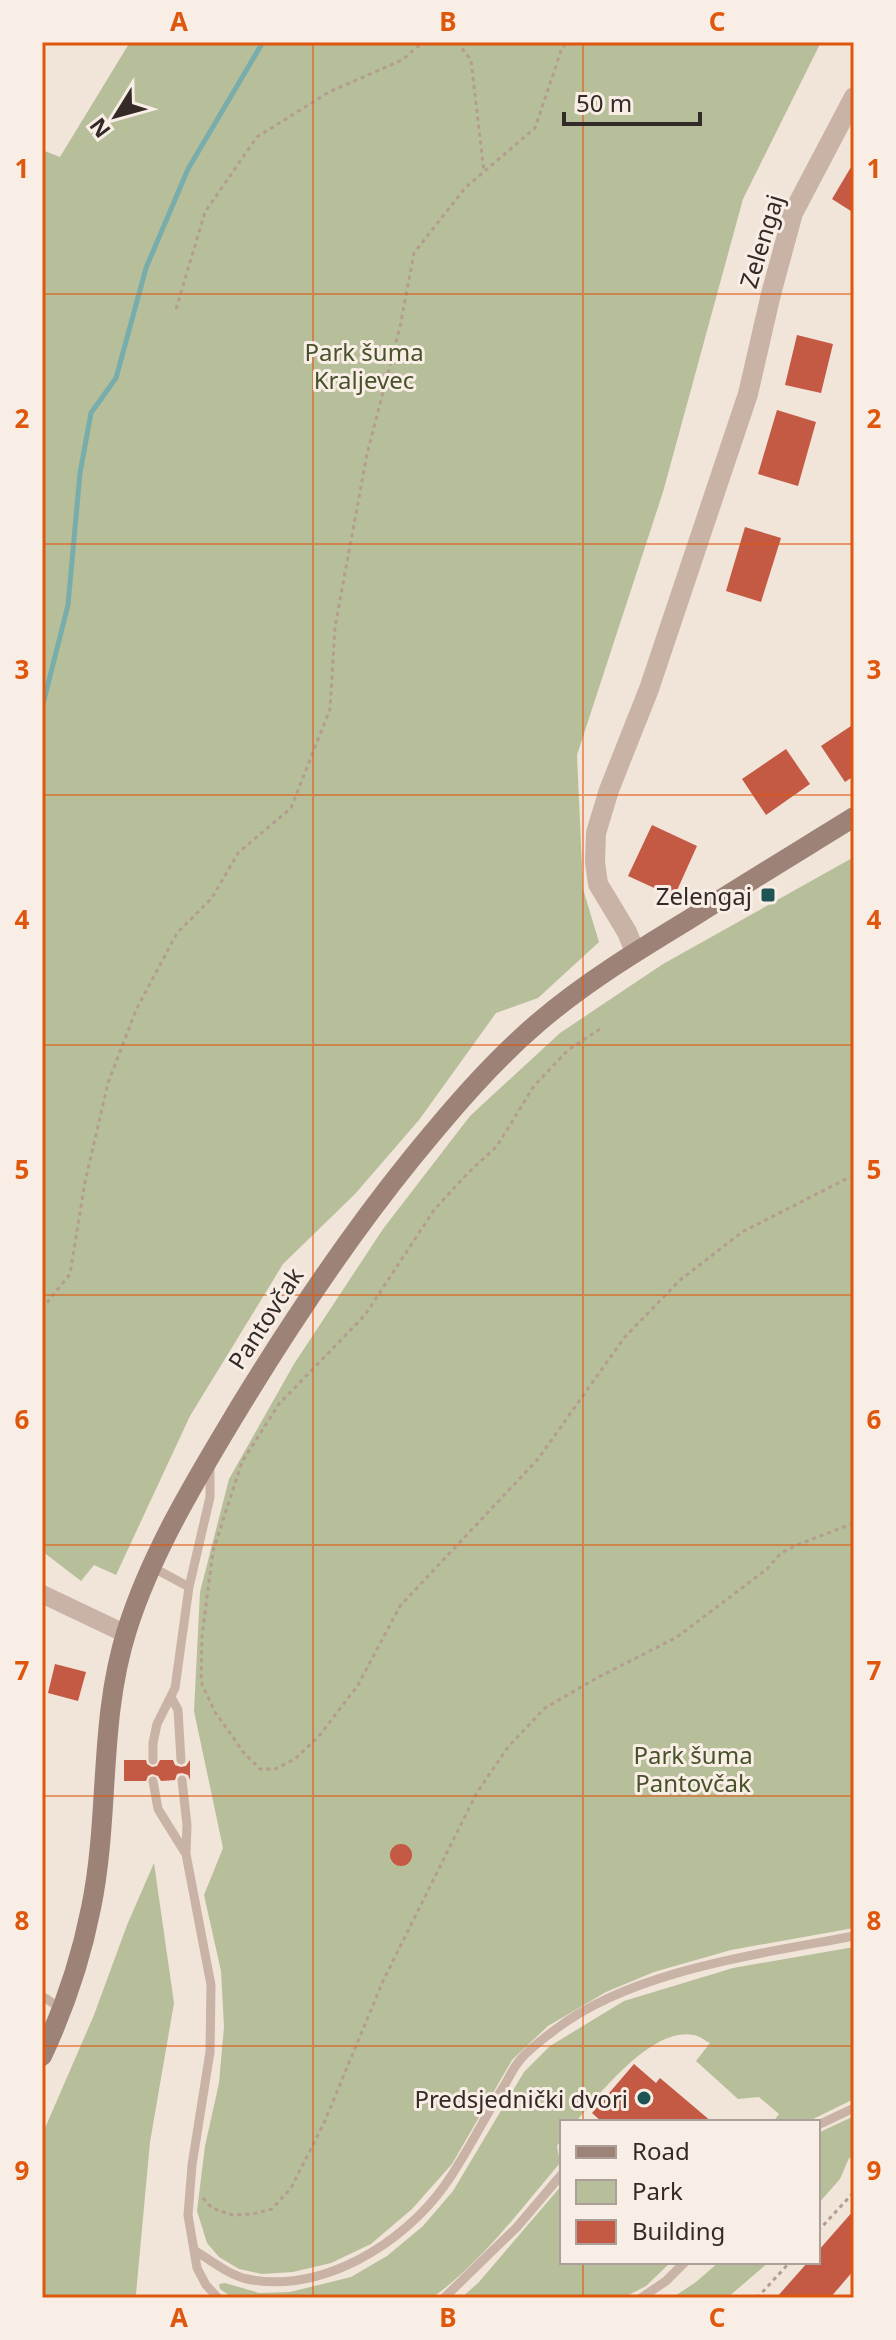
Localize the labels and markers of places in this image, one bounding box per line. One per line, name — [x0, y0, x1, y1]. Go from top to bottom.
place label: Zelengaj — [656, 879, 752, 912]
marker: Zelengaj — [759, 886, 777, 904]
place label: Predsjednički dvori — [414, 2082, 628, 2115]
marker: Predsjednički dvori — [635, 2089, 653, 2107]

